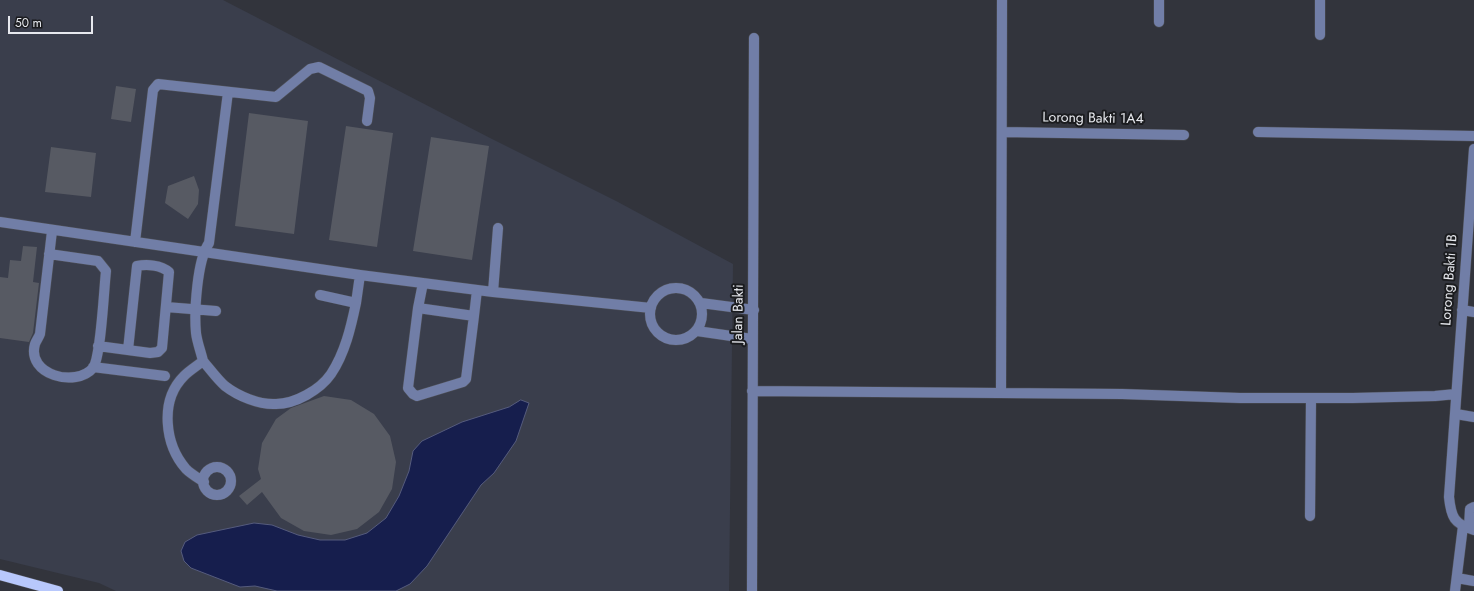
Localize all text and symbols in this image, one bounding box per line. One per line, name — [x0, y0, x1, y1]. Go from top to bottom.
scale bar — [10, 8, 95, 34]
text: 50 m — [15, 14, 42, 32]
street label: Lorong Bakti 1A4 — [1042, 110, 1144, 128]
street label: Lorong Bakti 1B — [1438, 234, 1462, 326]
street label: Jalan Bakti — [730, 284, 748, 344]

